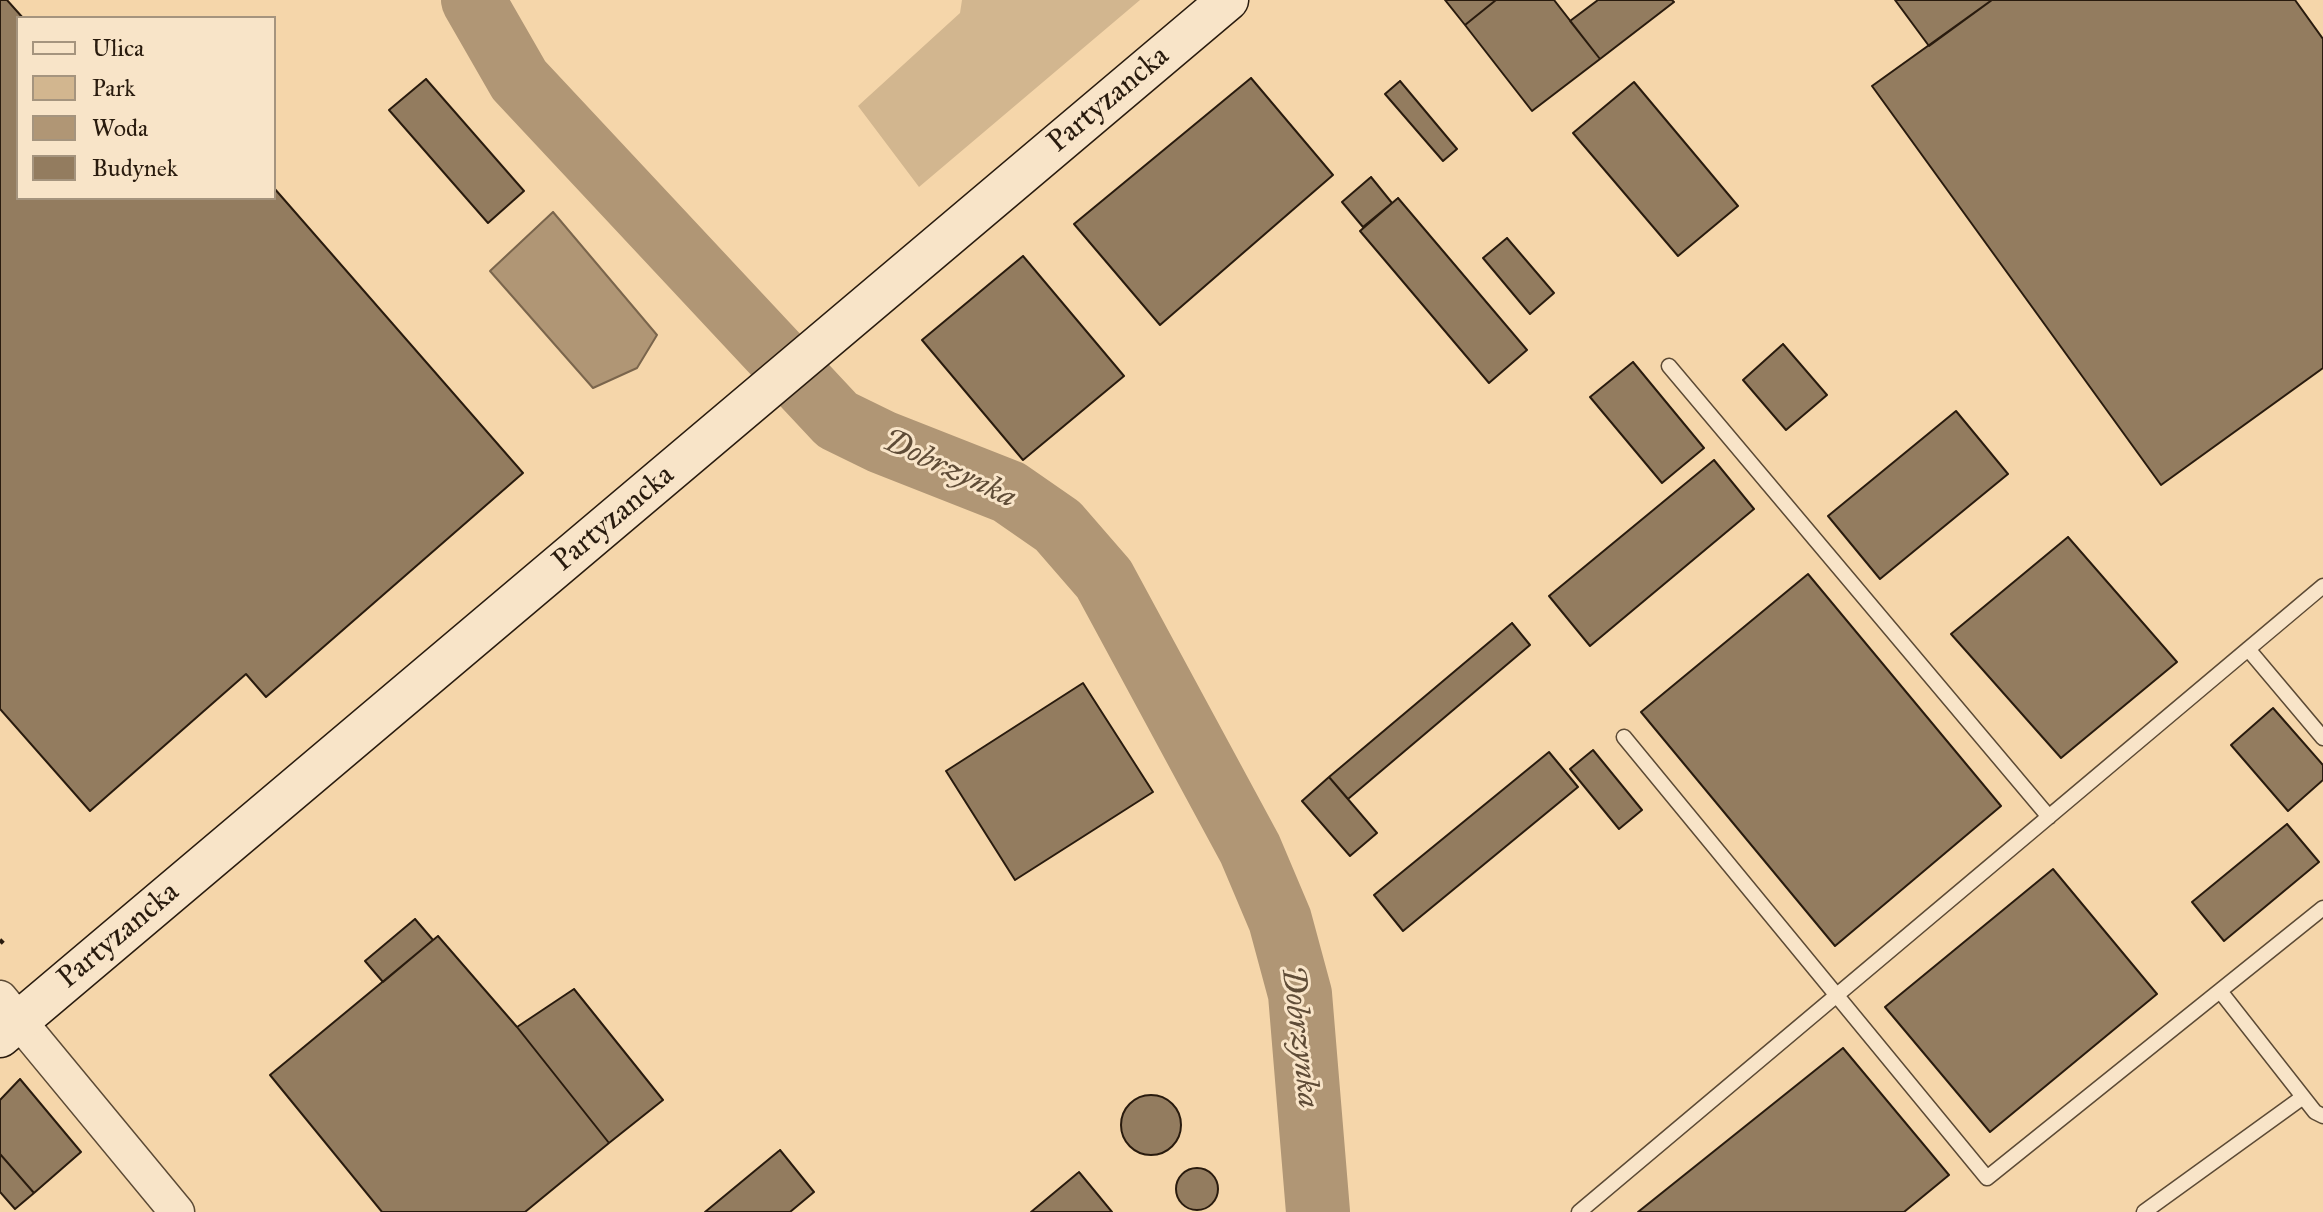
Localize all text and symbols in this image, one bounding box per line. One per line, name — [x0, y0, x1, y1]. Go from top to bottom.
legend — [16, 16, 276, 200]
text: Ulica — [92, 33, 144, 63]
street label: Partyzancka — [1041, 39, 1177, 161]
text: Park — [92, 73, 135, 103]
text: Woda — [92, 113, 148, 143]
text: Budynek — [92, 153, 178, 183]
water label: Dobrzynka — [876, 422, 1022, 518]
street label: Partyzancka — [546, 458, 682, 580]
street label: Partyzancka — [51, 875, 187, 997]
water label: Dobrzynka — [1271, 964, 1327, 1110]

